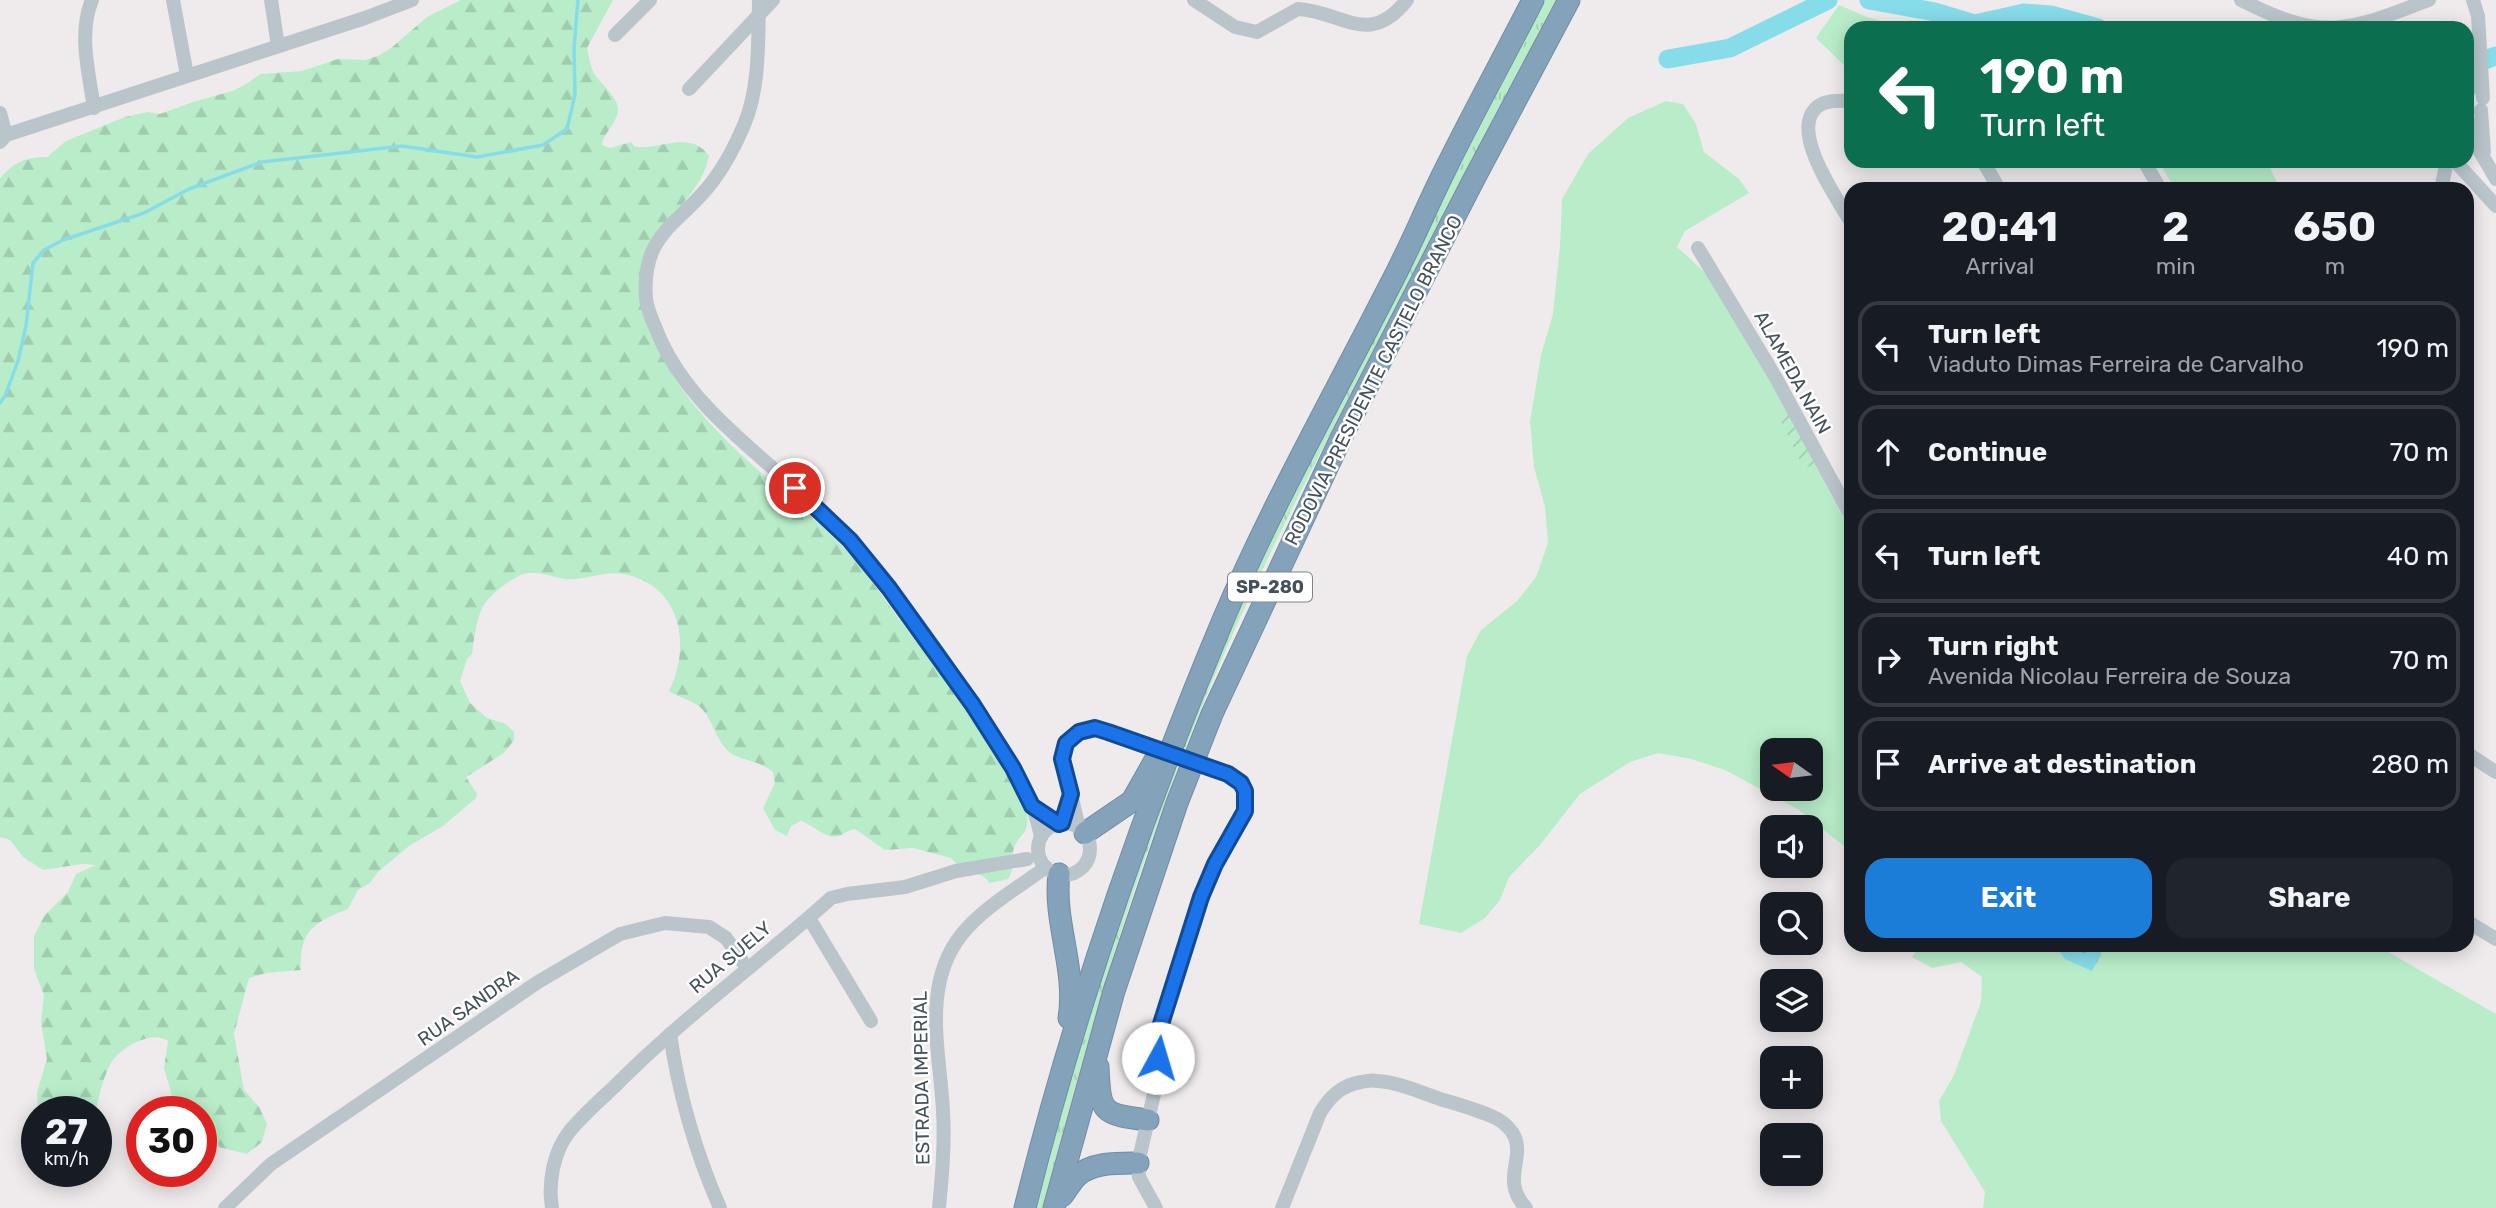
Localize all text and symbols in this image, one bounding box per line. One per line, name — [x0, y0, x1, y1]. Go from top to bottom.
text: 190 m — [1980, 47, 2124, 105]
icon: left — [1865, 49, 1956, 140]
text: Turn left — [1980, 106, 2105, 144]
text: 20:41 — [1942, 202, 2058, 252]
text: 2 — [2162, 202, 2189, 252]
text: 650 — [2293, 202, 2376, 252]
street label: RODOVIA PRESIDENTE CASTELO BRANCO — [1280, 211, 1467, 549]
text: Arrival — [1965, 252, 2034, 280]
text: min — [2156, 252, 2196, 280]
text: m — [2325, 252, 2345, 280]
street label: ALAMEDA NAIN — [1749, 307, 1836, 438]
text: Turn left — [1928, 319, 2040, 350]
icon: left — [1869, 329, 1907, 367]
text: 190 m — [2376, 333, 2449, 364]
text: Viaduto Dimas Ferreira de Carvalho — [1928, 350, 2304, 378]
icon: ahead — [1869, 433, 1907, 471]
text: Continue — [1928, 437, 2047, 468]
text: 70 m — [2390, 437, 2449, 468]
pin — [765, 458, 825, 518]
icon: arrive — [776, 469, 814, 507]
icon: left — [1869, 537, 1907, 575]
text: Turn left — [1928, 541, 2040, 572]
text: 40 m — [2387, 541, 2449, 572]
road number: SP-280 — [1228, 572, 1312, 602]
text: Turn right — [1928, 631, 2058, 662]
icon: right — [1869, 641, 1907, 679]
text: 70 m — [2390, 645, 2449, 676]
text: Avenida Nicolau Ferreira de Souza — [1928, 662, 2291, 690]
north arrow — [1760, 738, 1824, 802]
map controls — [1760, 738, 1823, 1186]
icon: arrive — [1869, 745, 1907, 783]
text: Arrive at destination — [1928, 749, 2196, 780]
text: 280 m — [2371, 749, 2449, 780]
button: sound — [1760, 815, 1823, 878]
button: Exit — [1865, 858, 2152, 938]
button: Share — [2166, 858, 2453, 938]
button: search — [1760, 892, 1823, 955]
street label: RUA SUELY — [685, 916, 776, 998]
street label: RUA SANDRA — [413, 964, 524, 1051]
button: layers — [1760, 969, 1823, 1032]
street label: ESTRADA IMPERIAL — [908, 990, 935, 1165]
position arrow — [1121, 1021, 1195, 1095]
button: + — [1760, 1046, 1823, 1109]
speed limit sign: 30 — [126, 1096, 217, 1187]
text: 27 — [45, 1111, 88, 1153]
button: − — [1760, 1123, 1823, 1186]
text: km/h — [44, 1148, 89, 1170]

